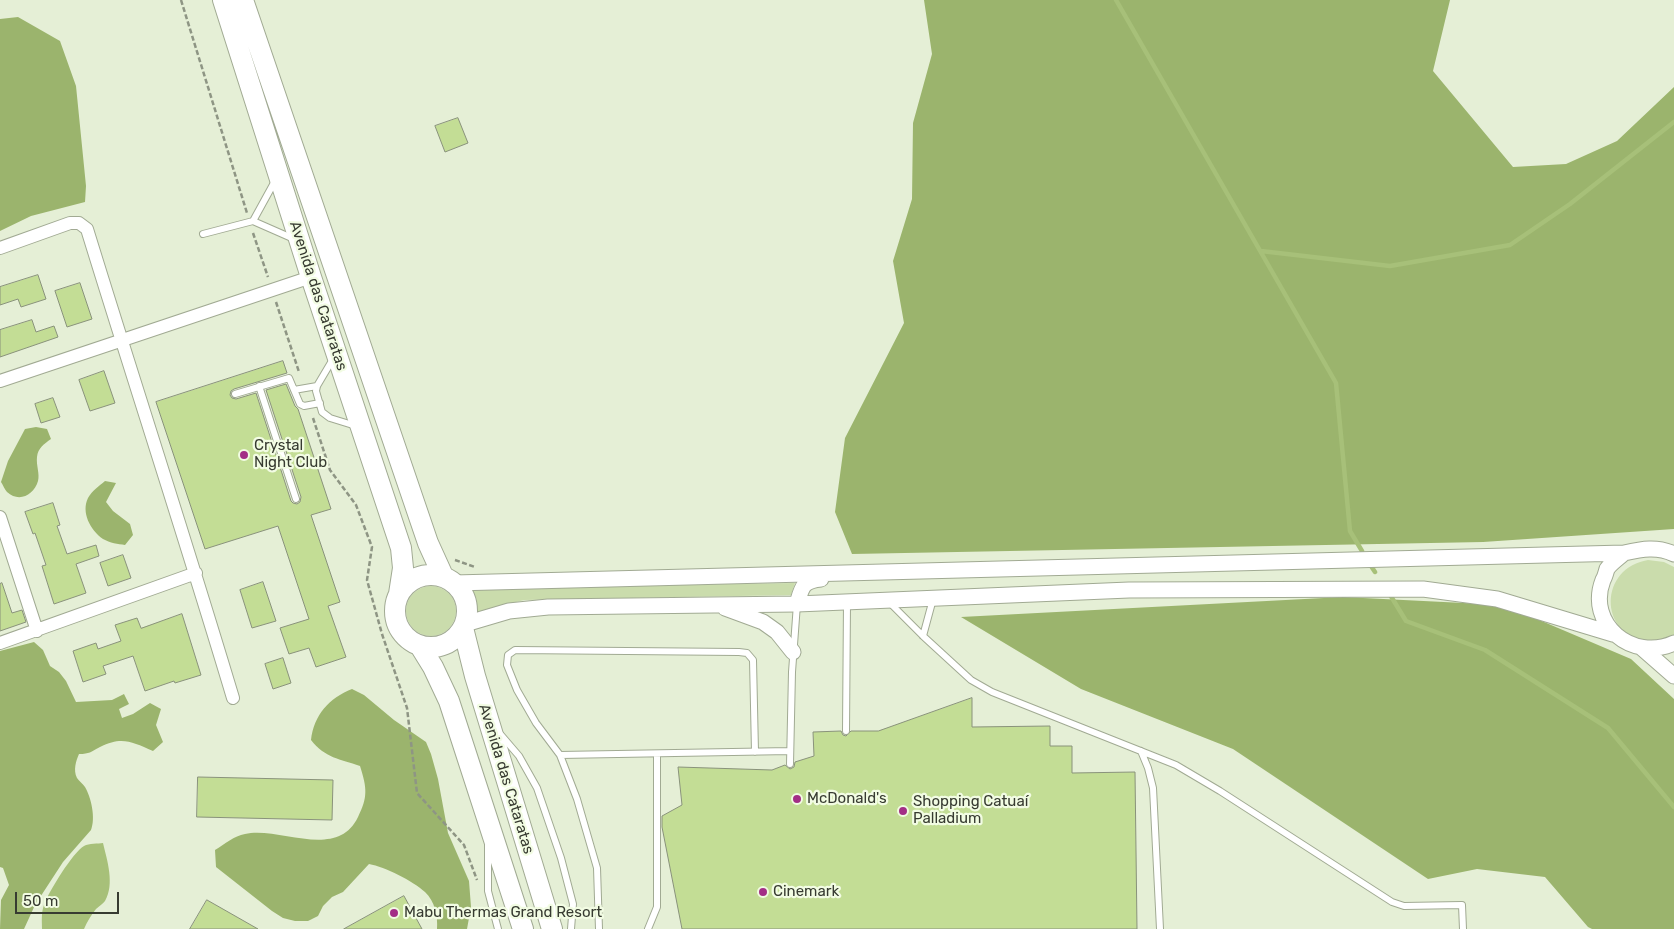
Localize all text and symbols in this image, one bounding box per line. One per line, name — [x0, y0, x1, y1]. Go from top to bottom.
street label: Avenida das Cataratas — [285, 219, 351, 373]
place label: Crystal Night Club — [254, 437, 327, 472]
marker: Crystal Night Club — [238, 449, 250, 461]
street label: Avenida das Cataratas — [475, 702, 537, 856]
place label: McDonald's — [807, 790, 887, 808]
marker: McDonald's — [791, 793, 803, 805]
place label: Shopping Catuaí Palladium — [913, 793, 1028, 828]
marker: Shopping Catuaí Palladium — [897, 805, 909, 817]
scale bar — [18, 882, 121, 914]
place label: Cinemark — [773, 883, 839, 901]
marker: Cinemark — [757, 886, 769, 898]
text: 50 m — [23, 892, 58, 910]
place label: Mabu Thermas Grand Resort — [404, 904, 602, 922]
marker: Mabu Thermas Grand Resort — [388, 907, 400, 919]

